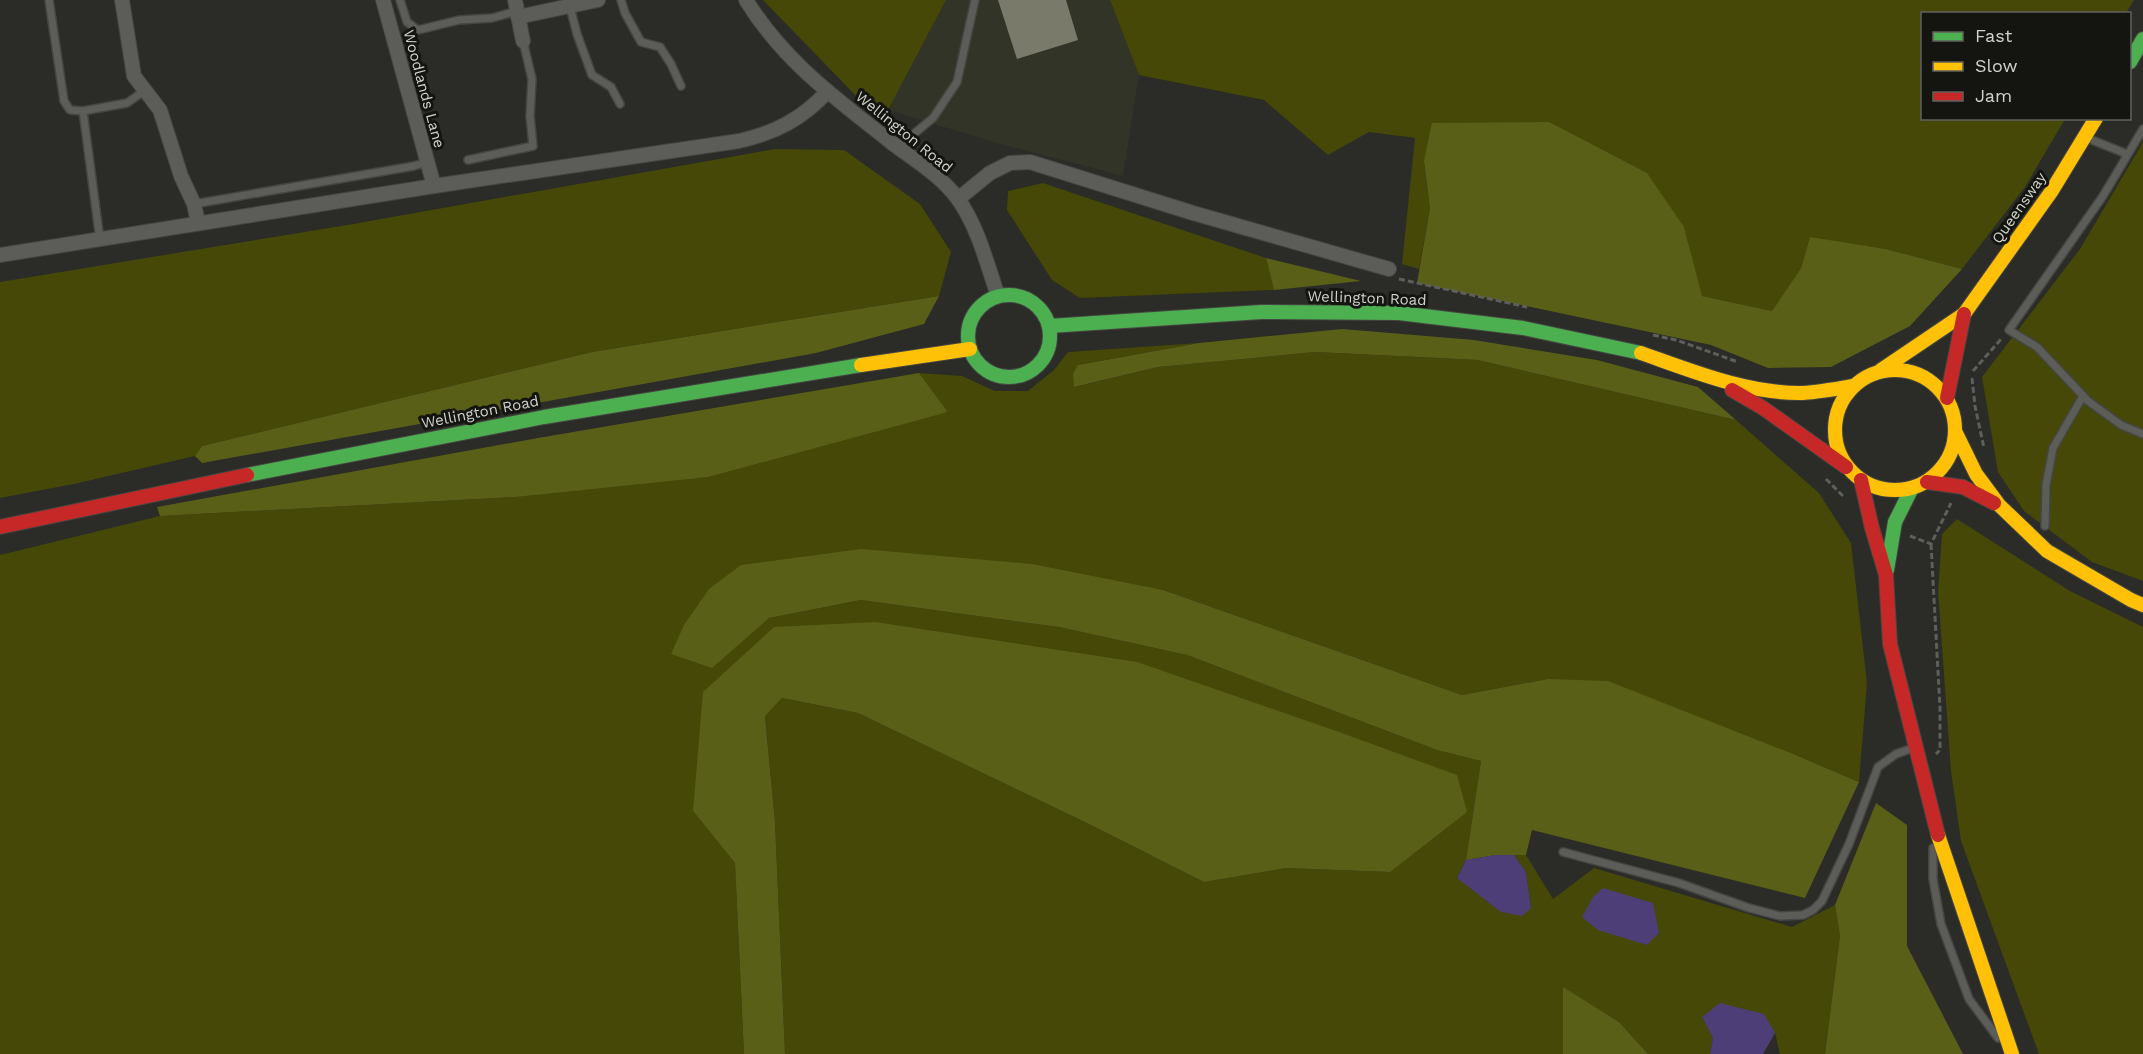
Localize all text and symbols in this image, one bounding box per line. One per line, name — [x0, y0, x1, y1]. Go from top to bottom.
legend — [1921, 12, 2131, 120]
text: Fast — [1975, 25, 2013, 46]
street label: Woodlands Lane — [400, 28, 448, 150]
text: Slow — [1975, 55, 2018, 76]
text: Jam — [1975, 85, 2012, 106]
street label: Wellington Road — [852, 87, 956, 177]
street label: Queensway — [1988, 169, 2050, 247]
street label: Wellington Road — [1307, 287, 1427, 309]
street label: Wellington Road — [420, 392, 540, 432]

